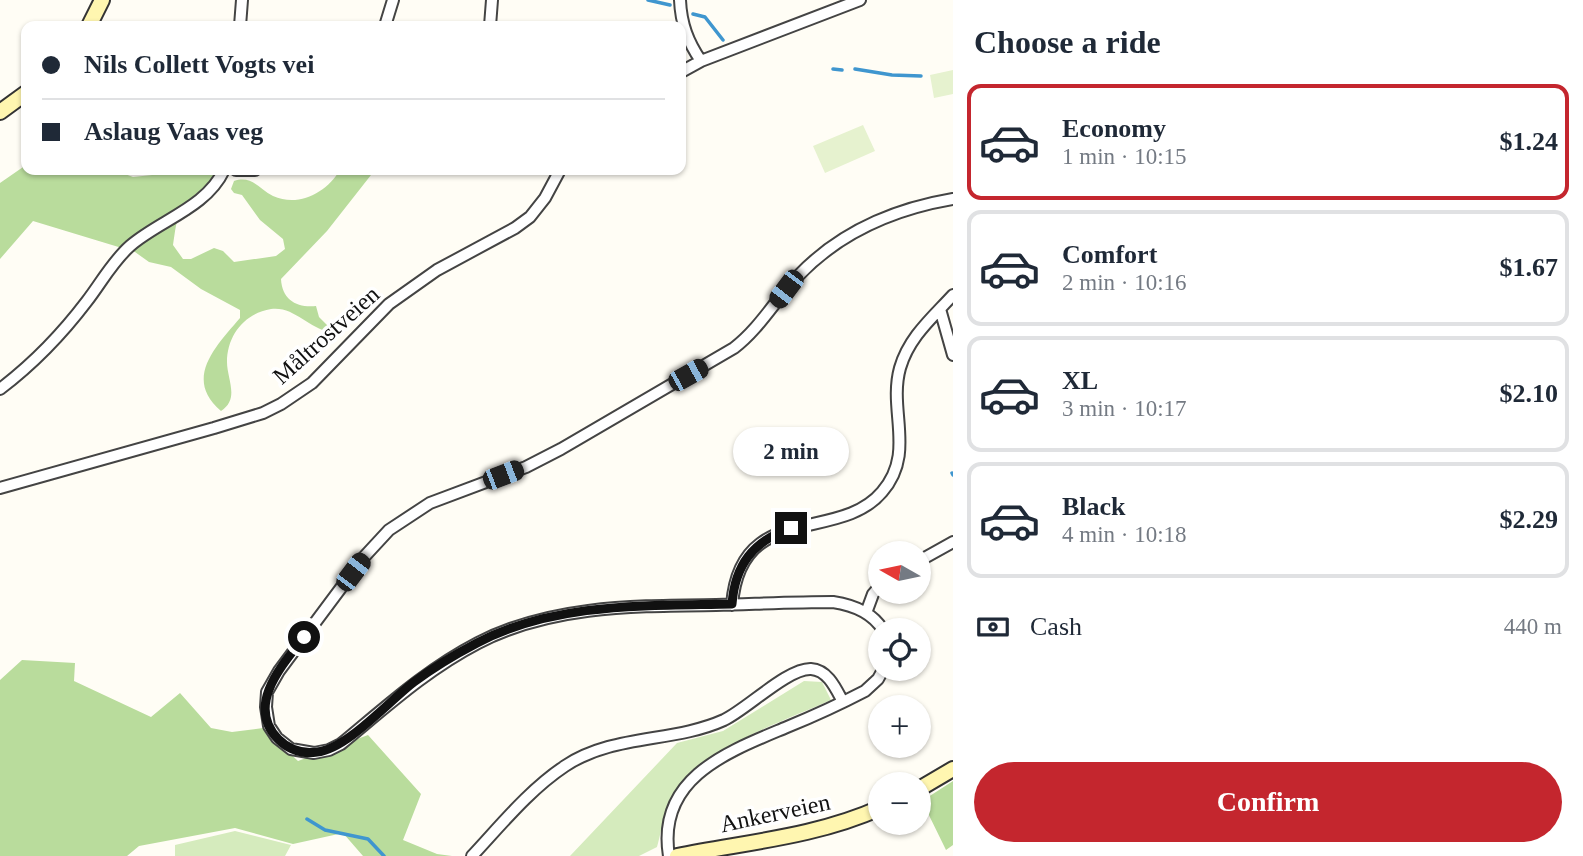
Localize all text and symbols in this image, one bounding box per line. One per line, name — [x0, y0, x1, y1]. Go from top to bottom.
text: Choose a ride — [974, 24, 1161, 60]
text: Nils Collett Vogts vei — [84, 50, 314, 79]
icon: car — [978, 111, 1041, 174]
text: Economy — [1062, 114, 1166, 143]
text: Aslaug Vaas veg — [84, 117, 263, 146]
text: $1.24 — [1500, 127, 1558, 156]
text: 1 min · 10:15 — [1062, 144, 1187, 169]
icon: car — [978, 237, 1041, 300]
text: Comfort — [1062, 240, 1157, 269]
text: $1.67 — [1500, 253, 1558, 282]
car — [765, 266, 808, 312]
text: 2 min · 10:16 — [1062, 270, 1187, 295]
street label: Måltrostveien — [268, 281, 384, 389]
car — [665, 356, 712, 394]
icon: car — [978, 363, 1041, 426]
text: XL — [1062, 366, 1098, 395]
text: $2.10 — [1500, 379, 1558, 408]
text: 3 min · 10:17 — [1062, 396, 1187, 421]
callout: 2 min — [733, 426, 849, 476]
text: 2 min — [763, 439, 819, 464]
car — [480, 458, 527, 492]
icon: car — [978, 489, 1041, 552]
text: Black — [1062, 492, 1126, 521]
text: $2.29 — [1500, 505, 1558, 534]
route end — [775, 512, 807, 544]
text: 4 min · 10:18 — [1062, 522, 1187, 547]
north arrow — [868, 541, 931, 604]
map controls — [868, 541, 931, 835]
car — [332, 549, 375, 595]
icon: cash — [974, 608, 1012, 646]
text: Cash — [1030, 612, 1082, 641]
text: 440 m — [1504, 614, 1562, 639]
button: locate — [868, 618, 931, 681]
route start — [288, 621, 320, 653]
button: + — [868, 695, 931, 758]
button: Confirm — [974, 762, 1562, 842]
button: − — [868, 772, 931, 835]
street label: Ankerveien — [718, 789, 832, 837]

